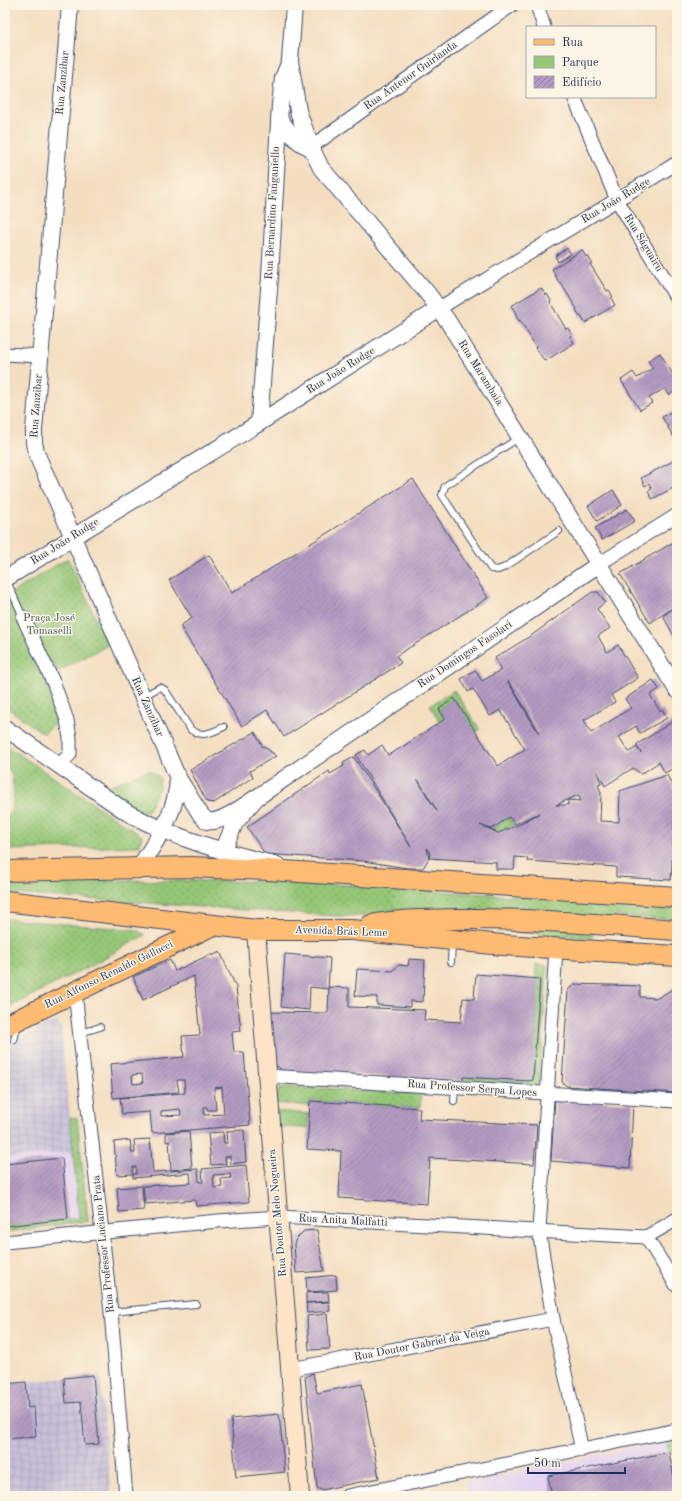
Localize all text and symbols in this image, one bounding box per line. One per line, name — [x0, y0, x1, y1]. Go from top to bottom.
legend — [526, 26, 656, 98]
text: Rua — [562, 37, 583, 49]
street label: Rua Antenor Guirlanda — [362, 39, 460, 112]
street label: Rua Zanzibar — [55, 50, 71, 115]
text: Parque — [562, 57, 599, 69]
text: Edifício — [562, 77, 601, 89]
street label: Rua Bernardino Fanganiello — [264, 146, 282, 280]
street label: Rua João Rudge — [580, 176, 652, 226]
street label: Rua Ságuairu — [622, 212, 665, 274]
street label: Rua Marambaia — [455, 338, 505, 408]
street label: Rua João Rudge — [305, 346, 377, 396]
street label: Rua Zanzibar — [29, 373, 45, 438]
street label: Rua João Rudge — [29, 517, 101, 567]
park label: Praça José Tomaselli — [23, 613, 75, 637]
street label: Rua Domingos Fasolari — [416, 619, 514, 691]
street label: Rua Zanzibar — [129, 675, 165, 739]
street label: Avenida Brás Leme — [294, 925, 388, 939]
street label: Rua Alfonso Renaldo Gallucci — [43, 939, 175, 1011]
street label: Rua Professor Serpa Lopes — [407, 1079, 537, 1099]
street label: Rua Doutor Melo Nogueira — [267, 1148, 289, 1278]
street label: Rua Professor Luciano Prata — [91, 1174, 117, 1314]
street label: Rua Anita Malfatti — [298, 1213, 388, 1229]
street label: Rua Doutor Gabriel da Veiga — [353, 1326, 491, 1364]
scale bar — [528, 1449, 625, 1475]
text: 50 m — [534, 1457, 561, 1470]

